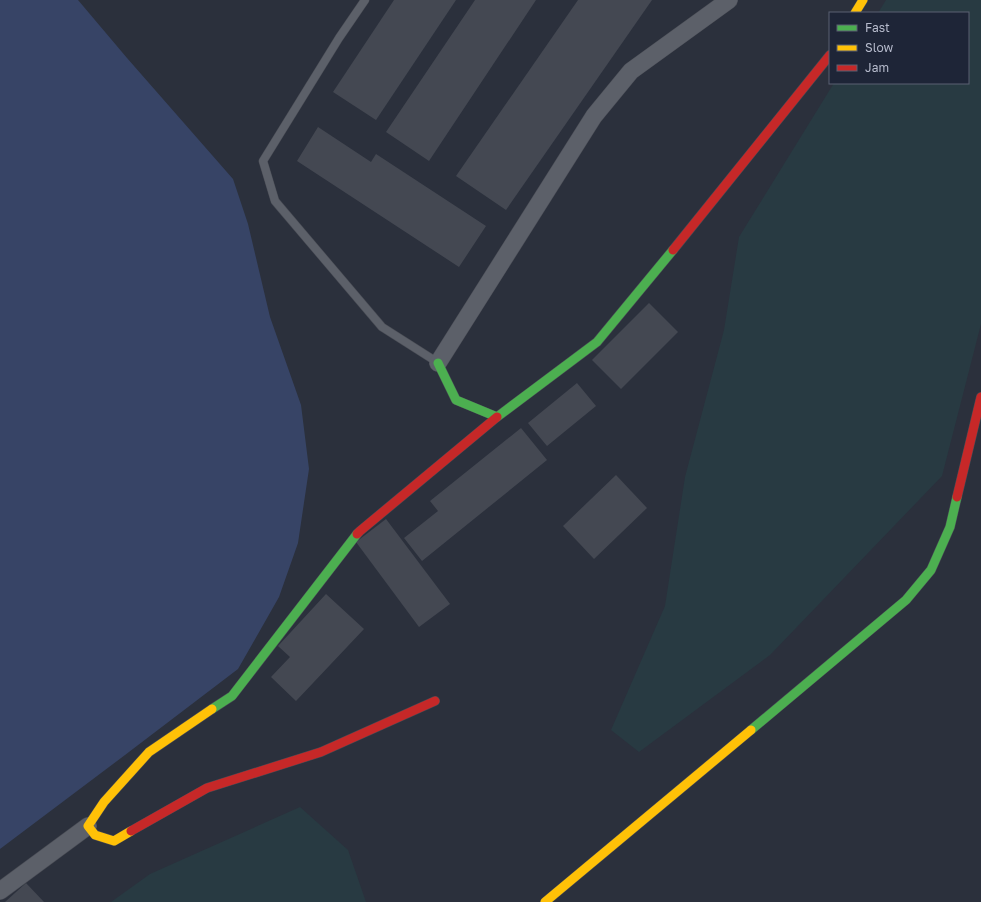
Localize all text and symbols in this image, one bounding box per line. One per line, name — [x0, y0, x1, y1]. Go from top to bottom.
legend — [829, 12, 969, 84]
text: Fast — [865, 20, 890, 35]
text: Slow — [865, 40, 893, 55]
text: Jam — [865, 60, 889, 75]

